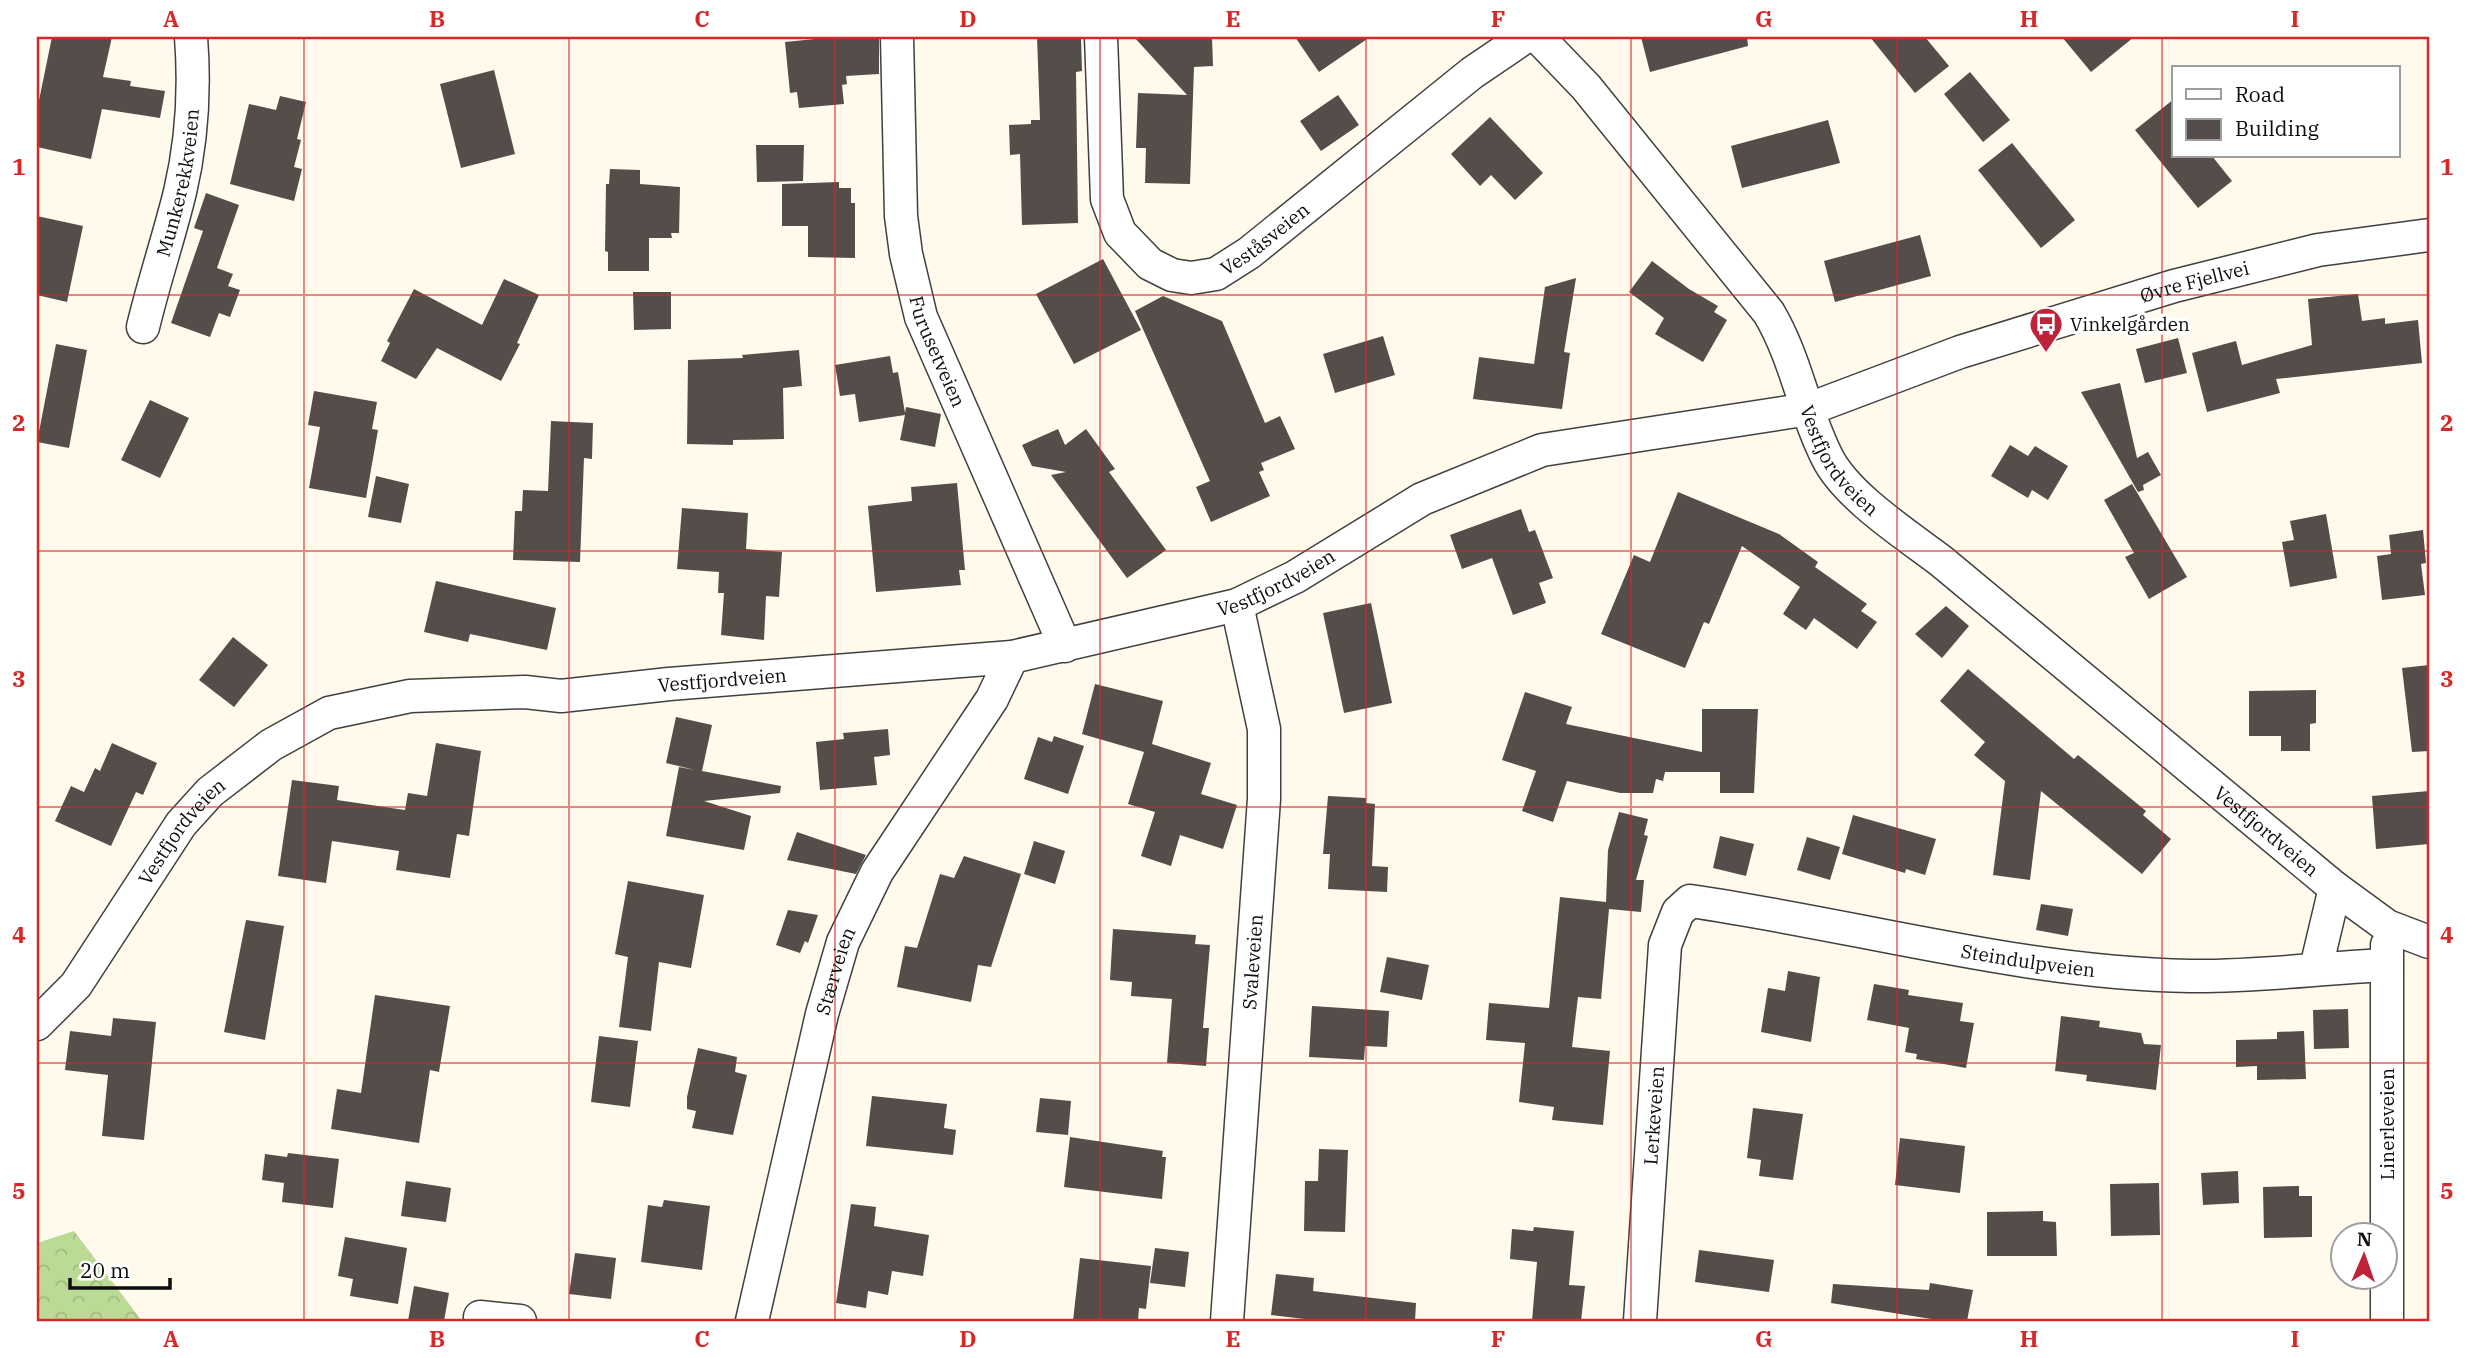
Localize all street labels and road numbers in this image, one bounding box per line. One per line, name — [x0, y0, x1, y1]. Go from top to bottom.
street label: Munkerekkveien — [151, 108, 204, 259]
street label: Veståsveien — [1216, 197, 1314, 280]
street label: Øvre Fjellvei — [2137, 256, 2252, 308]
street label: Furusetveien — [904, 293, 971, 411]
street label: Vestfjordveien — [1795, 402, 1884, 521]
street label: Vestfjordveien — [1215, 543, 1339, 621]
street label: Vestfjordveien — [657, 663, 788, 697]
street label: Vestfjordveien — [133, 773, 230, 889]
street label: Vestfjordveien — [2209, 781, 2324, 882]
street label: Svaleveien — [1237, 913, 1268, 1011]
street label: Stærveien — [810, 923, 861, 1018]
street label: Steindulpveien — [1959, 939, 2096, 982]
street label: Lerkeveien — [1638, 1065, 1669, 1166]
street label: Linerleveien — [2375, 1068, 2399, 1180]

